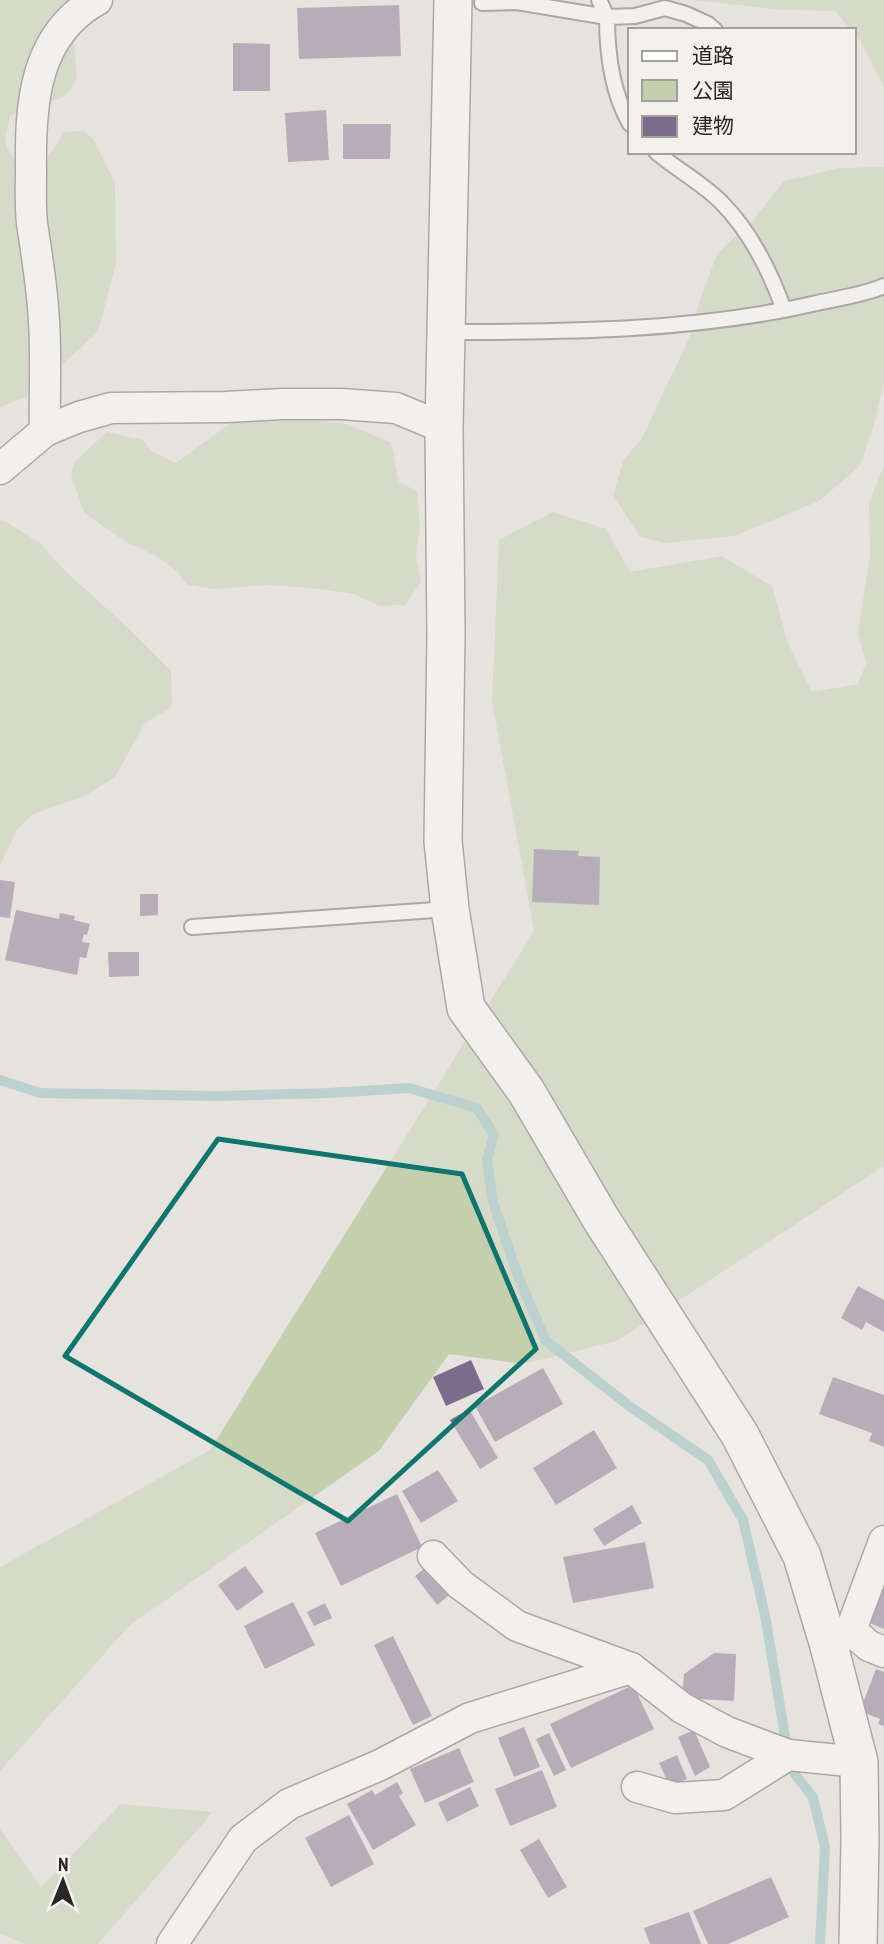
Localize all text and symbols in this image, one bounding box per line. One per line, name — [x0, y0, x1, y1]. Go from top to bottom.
legend — [628, 28, 856, 154]
text: 道路 — [692, 42, 734, 69]
text: 公園 — [692, 77, 734, 104]
text: 建物 — [692, 112, 734, 139]
north arrow — [28, 1846, 98, 1916]
text: N — [58, 1852, 69, 1876]

